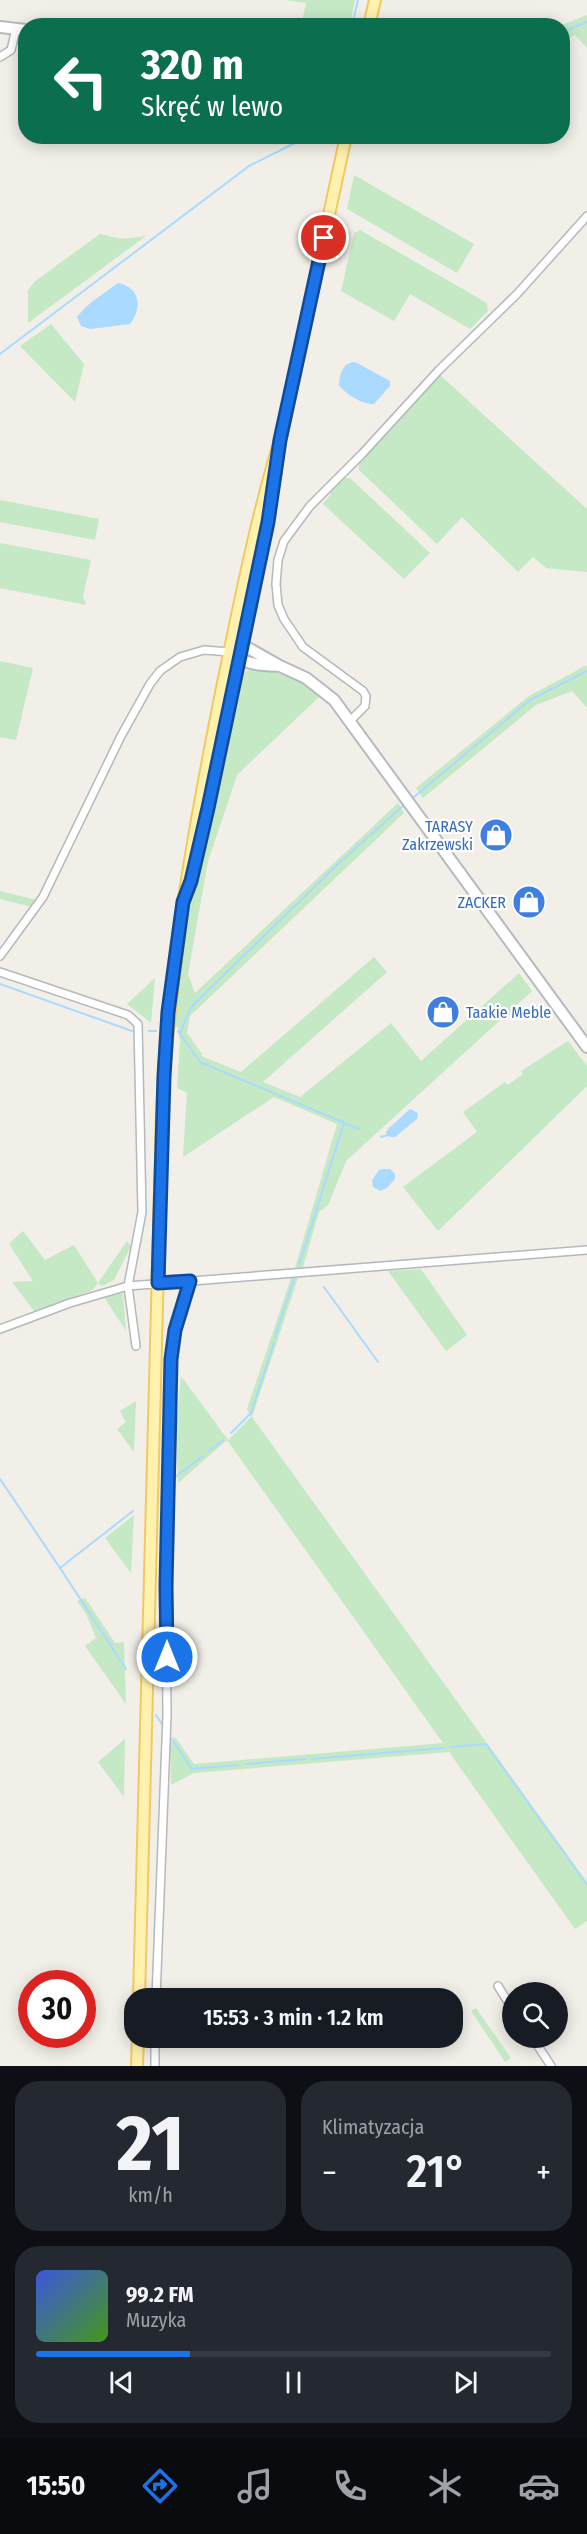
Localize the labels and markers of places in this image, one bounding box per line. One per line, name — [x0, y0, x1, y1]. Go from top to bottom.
pin — [298, 212, 349, 263]
place label: TARASY Zakrzewski — [402, 817, 473, 854]
shop icon: TARASY Zakrzewski — [478, 817, 514, 853]
shop icon: ZACKER — [511, 884, 547, 920]
place label: ZACKER — [457, 893, 506, 912]
shop icon: Taakie Meble — [425, 994, 461, 1030]
place label: Taakie Meble — [466, 1003, 551, 1022]

